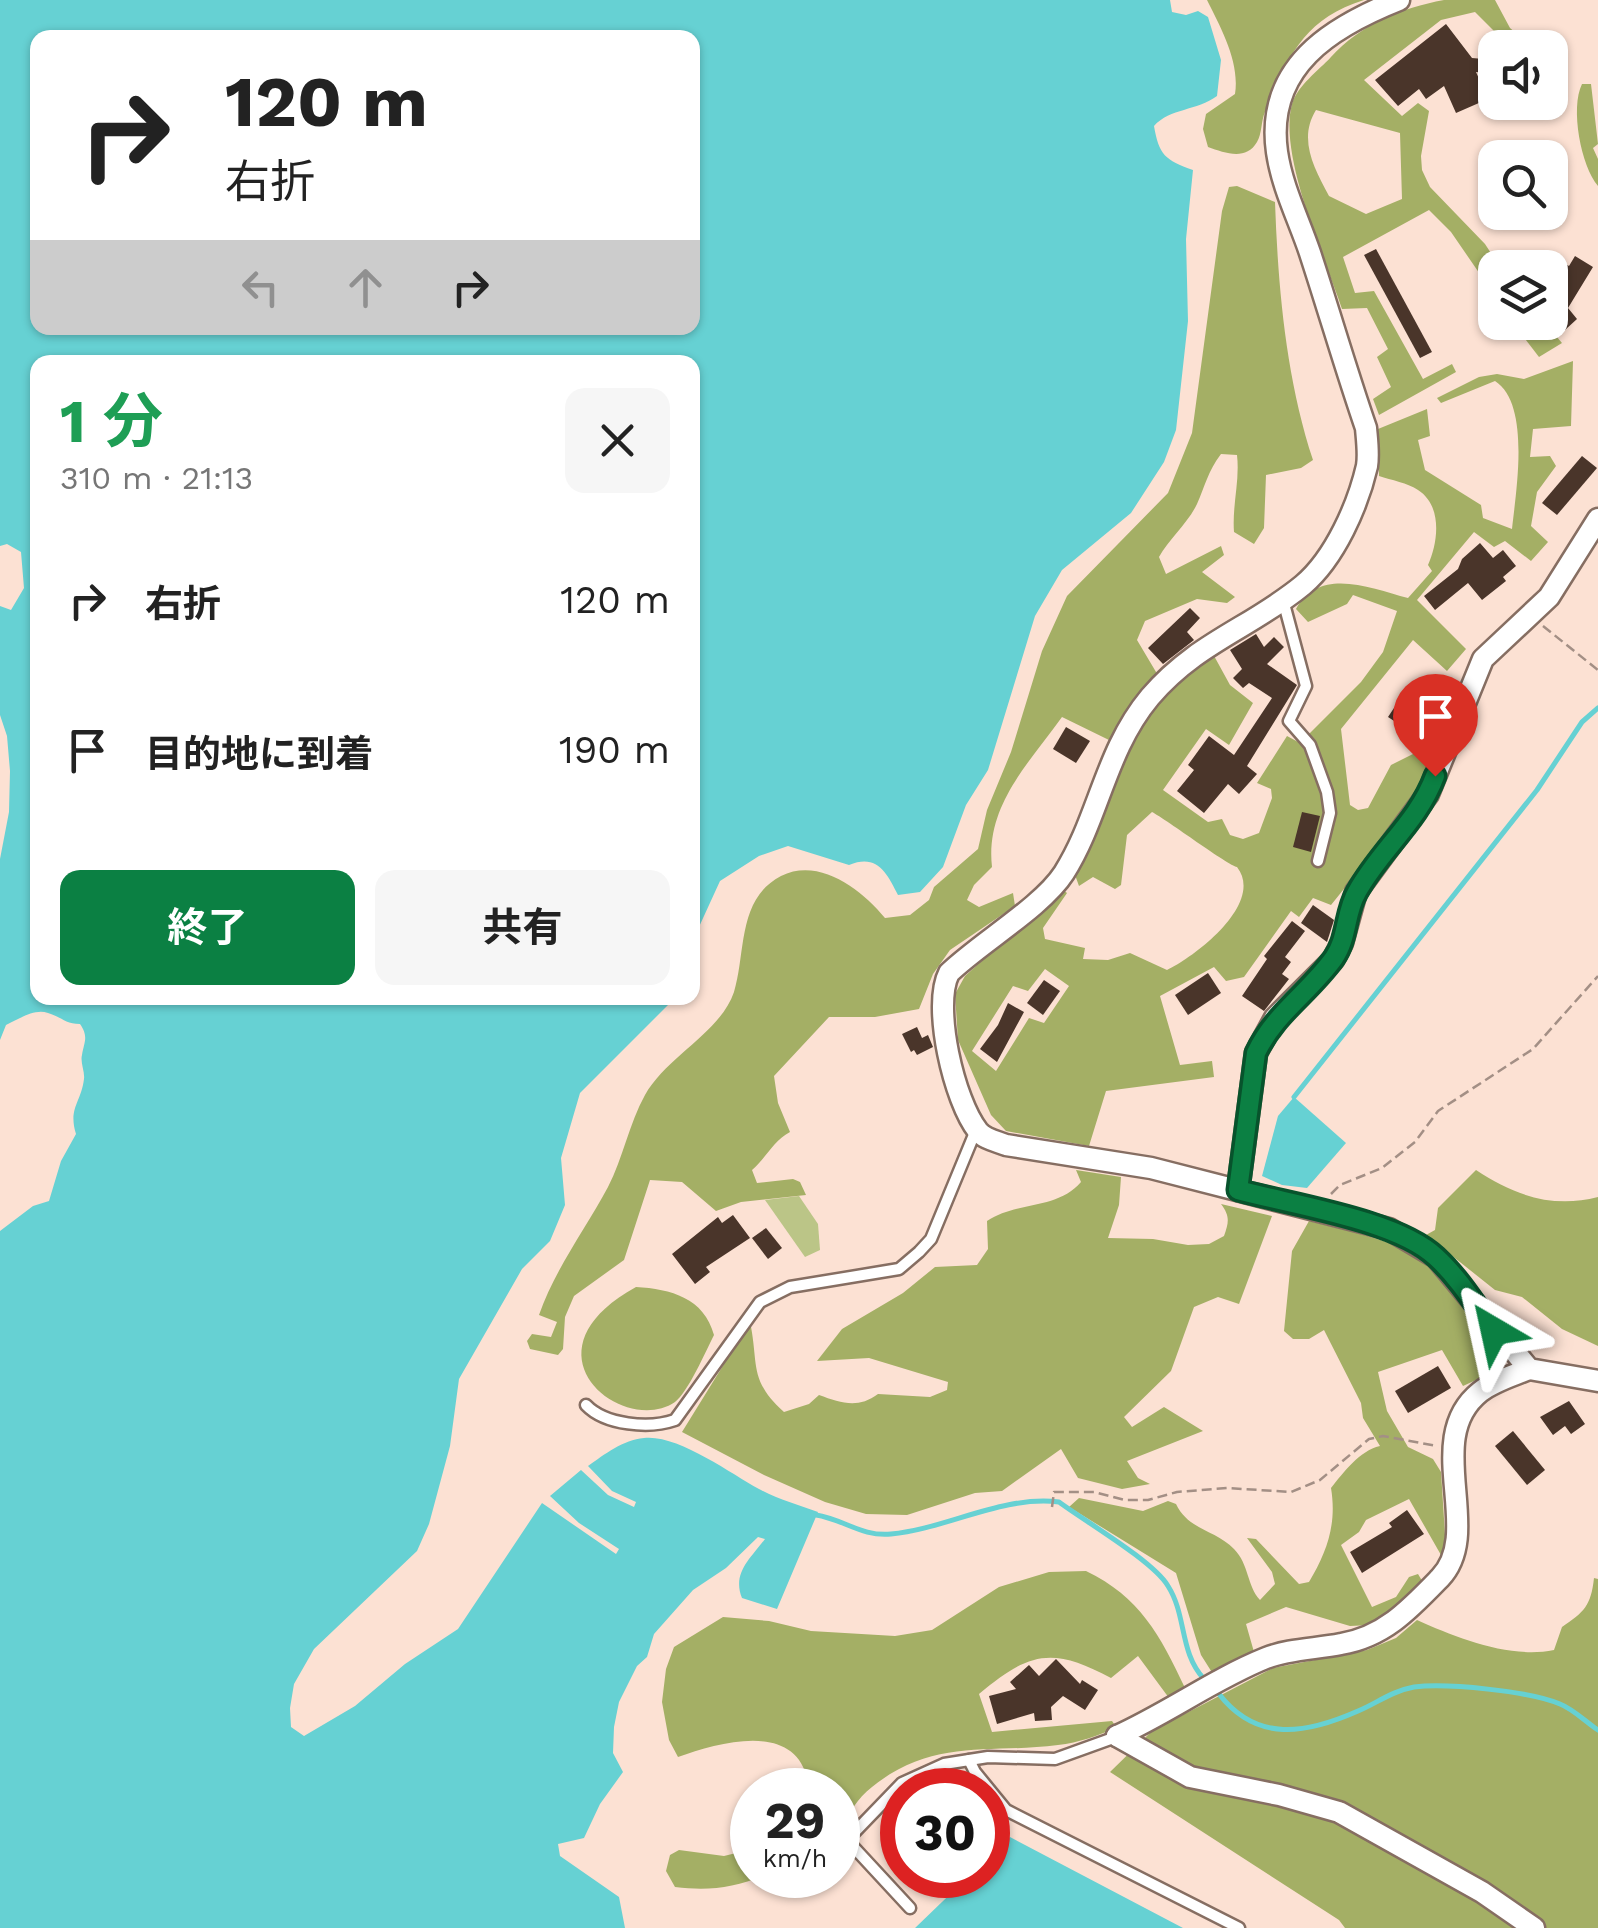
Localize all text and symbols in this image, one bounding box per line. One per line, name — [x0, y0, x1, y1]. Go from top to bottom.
map controls — [1478, 30, 1568, 340]
button: sound — [1478, 30, 1568, 120]
text: 120 m — [225, 61, 428, 143]
icon: right — [60, 70, 190, 200]
button: search — [1478, 140, 1568, 230]
text: 右折 — [225, 155, 315, 208]
button: layers — [1478, 250, 1568, 340]
icon: left — [233, 260, 288, 315]
icon: ahead — [338, 260, 393, 315]
icon: right — [443, 260, 498, 315]
text: 1 分 — [60, 386, 163, 457]
button: close — [565, 388, 670, 493]
text: 310 m · 21:13 — [60, 459, 253, 497]
icon: right — [60, 573, 115, 628]
text: 120 m — [560, 578, 670, 622]
text: 右折 — [145, 582, 221, 626]
pin — [1393, 674, 1478, 777]
icon: arrive — [1408, 689, 1463, 744]
icon: arrive — [60, 723, 115, 778]
text: 190 m — [559, 728, 670, 772]
text: 目的地に到着 — [145, 732, 373, 776]
button: 終了 — [60, 870, 355, 985]
button: 共有 — [375, 870, 670, 985]
position arrow — [1442, 1279, 1546, 1383]
speed limit sign: 30 — [880, 1768, 1010, 1898]
text: 29 — [765, 1791, 825, 1850]
text: km/h — [763, 1844, 827, 1873]

